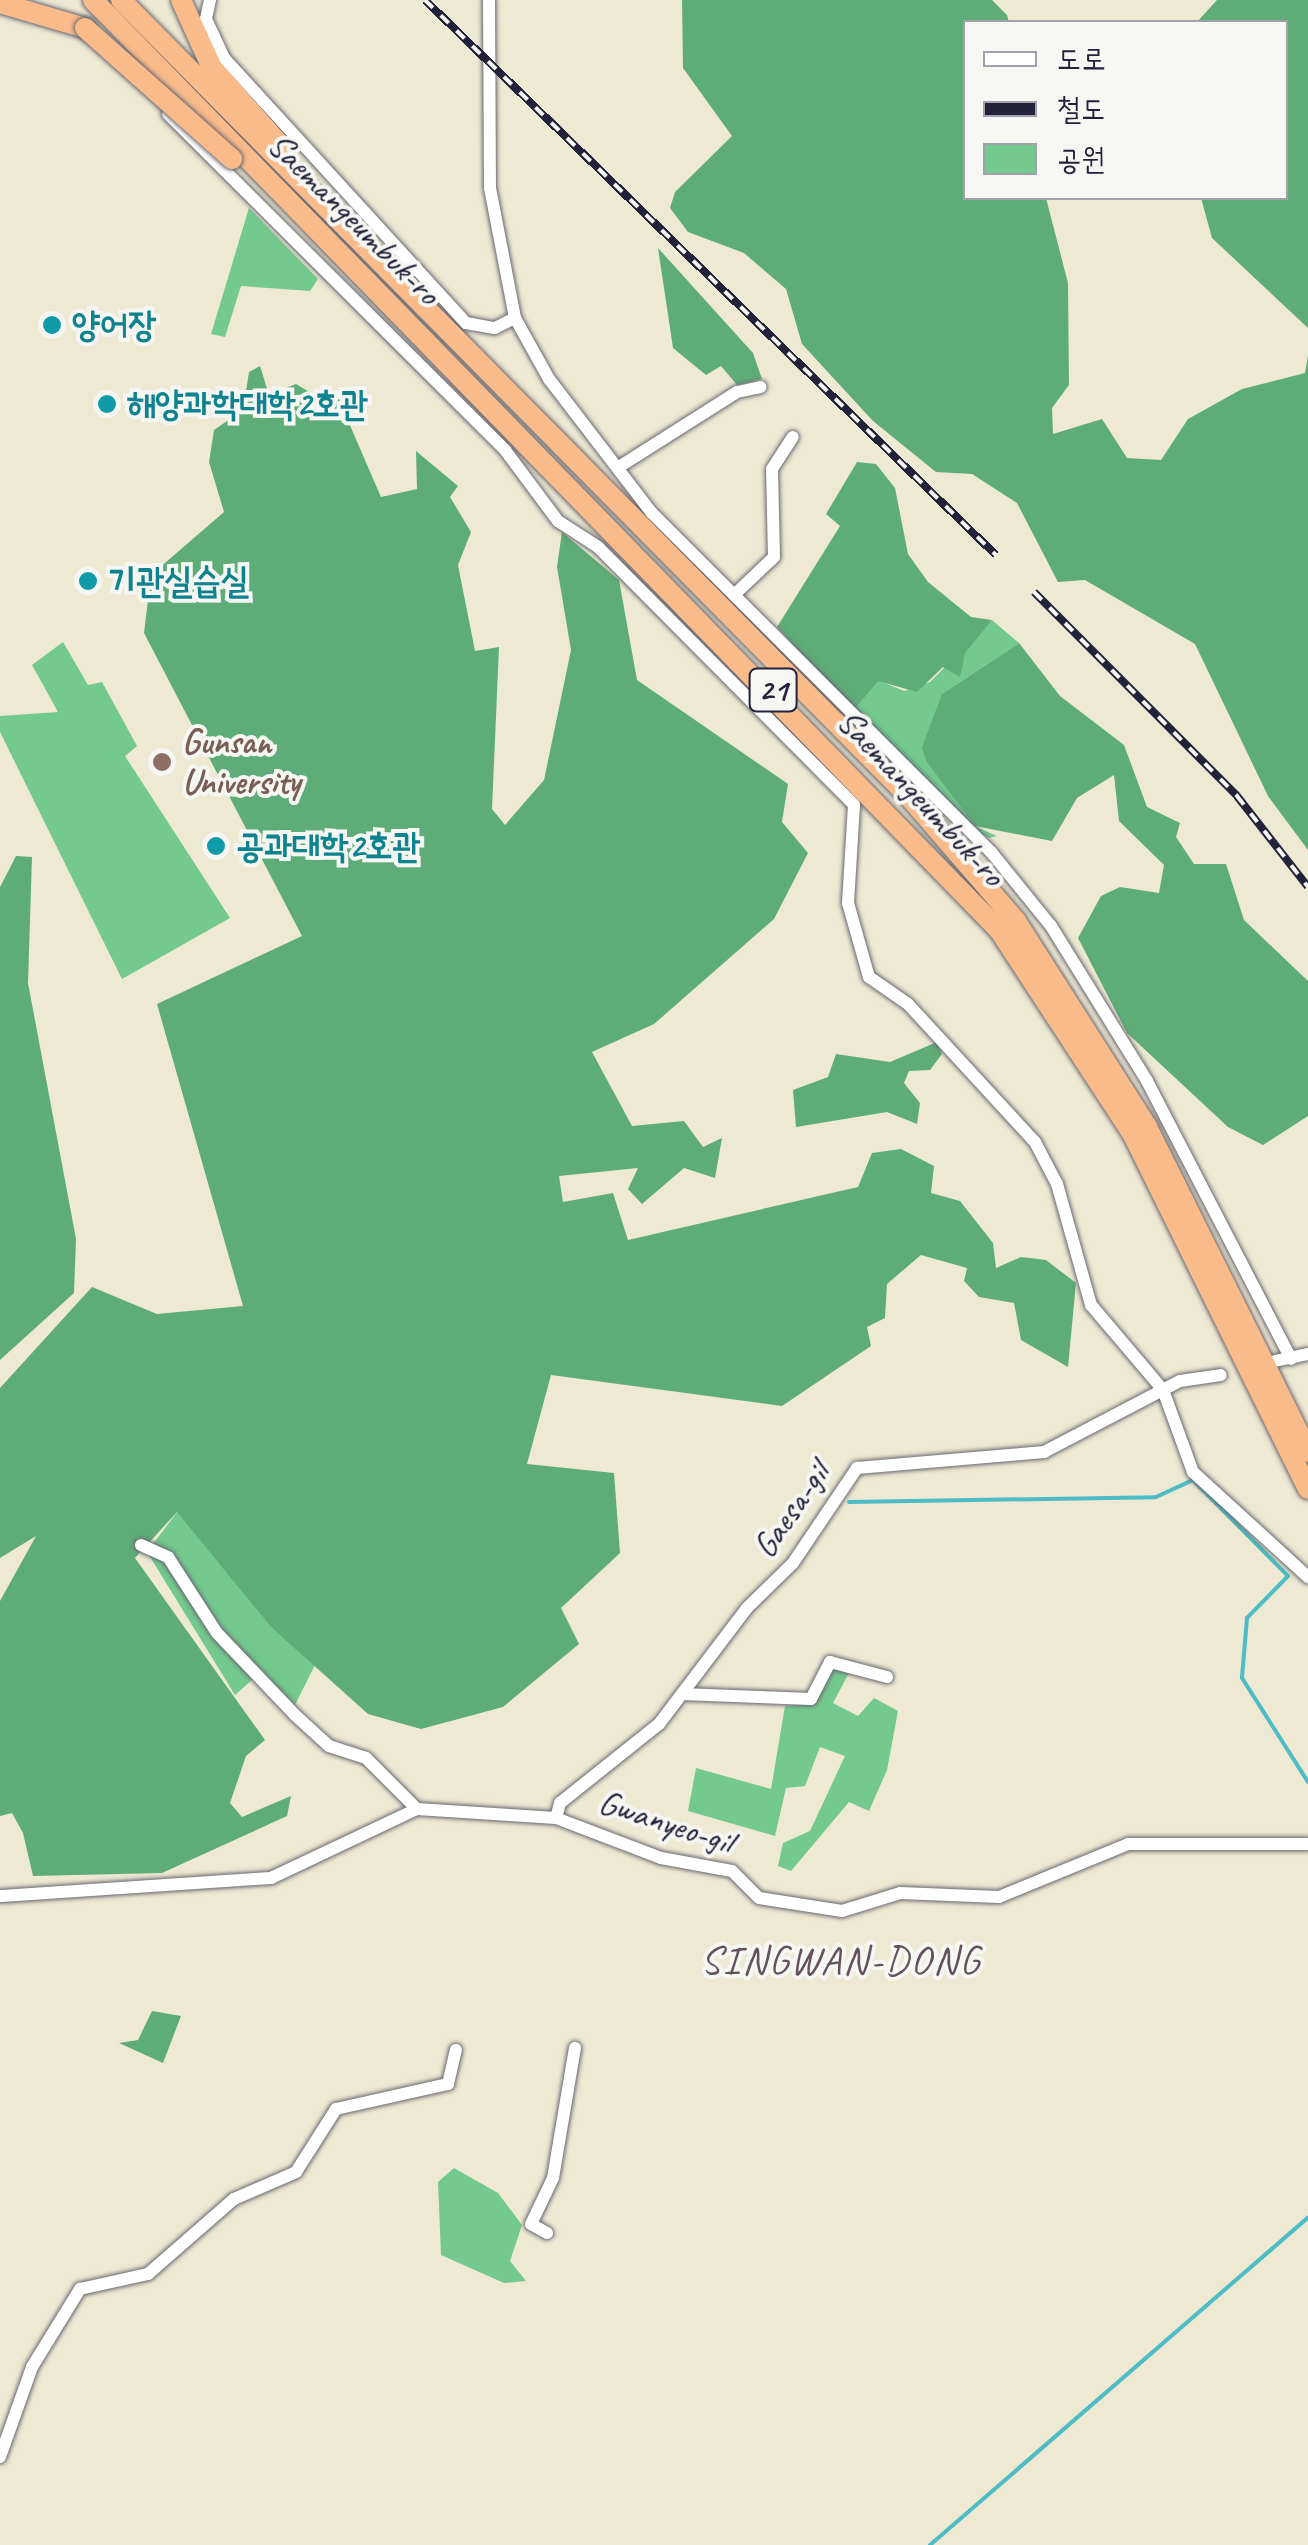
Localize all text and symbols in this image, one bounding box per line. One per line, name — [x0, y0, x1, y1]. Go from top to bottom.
legend — [963, 20, 1288, 200]
text: 도로 — [1057, 40, 1105, 78]
text: 철도 — [1057, 90, 1105, 128]
street label: Saemangeumbuk-ro — [259, 124, 449, 314]
text: 공원 — [1057, 140, 1105, 178]
place label: 양어장 — [72, 304, 156, 346]
marker: 양어장 — [41, 314, 63, 336]
place label: 해양과학대학2호관 — [127, 383, 368, 425]
marker: 해양과학대학2호관 — [96, 393, 118, 415]
place label: 기관실습실 — [108, 560, 249, 602]
marker: 기관실습실 — [77, 570, 99, 592]
road number: 21 — [748, 663, 798, 717]
street label: Saemangeumbuk-ro — [828, 701, 1014, 895]
place label: Gunsan University — [182, 721, 300, 803]
marker: Gunsan University — [151, 751, 173, 773]
place label: 공과대학2호관 — [236, 825, 421, 867]
marker: 공과대학2호관 — [205, 835, 227, 857]
street label: Gaesa-gil — [743, 1454, 839, 1566]
street label: Gwanyeo-gil — [594, 1781, 738, 1863]
district label: SINGWAN-DONG — [702, 1936, 980, 1984]

